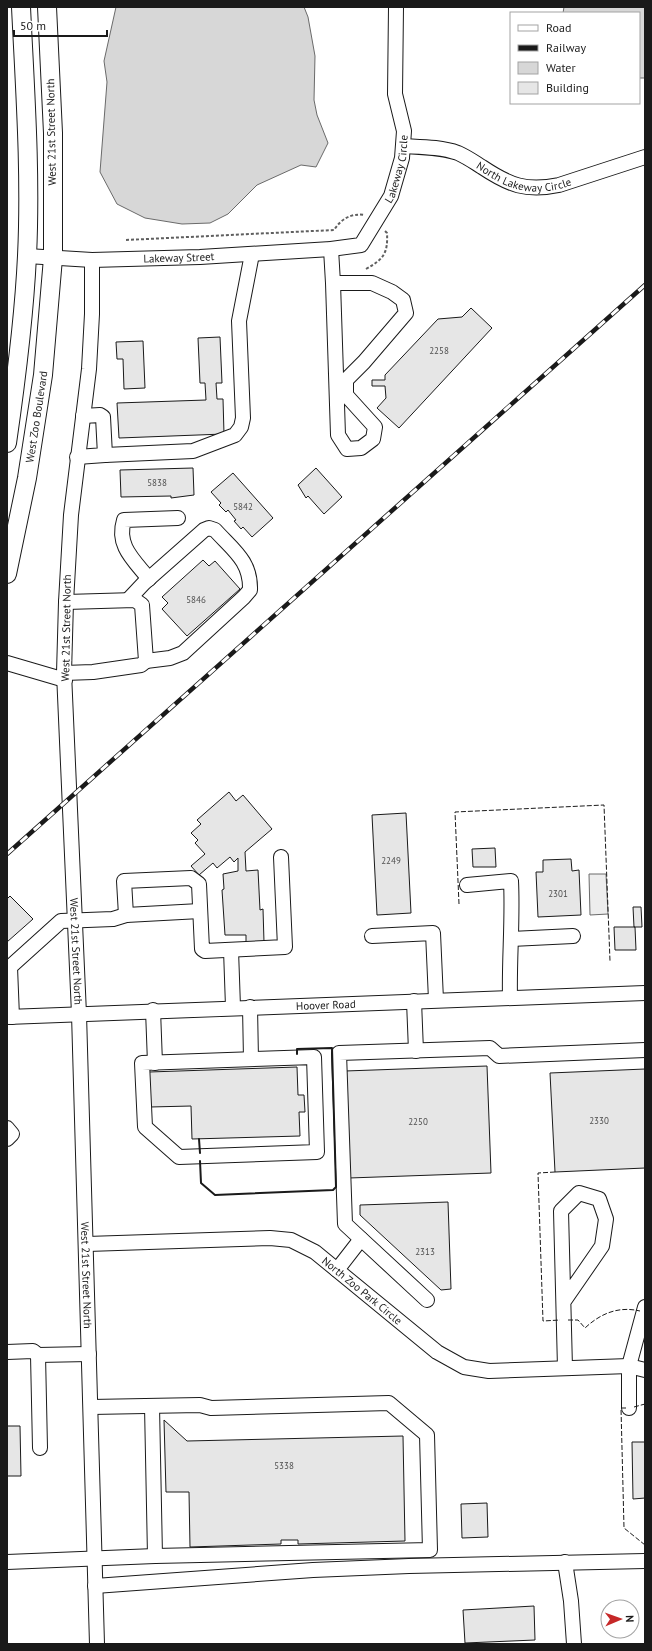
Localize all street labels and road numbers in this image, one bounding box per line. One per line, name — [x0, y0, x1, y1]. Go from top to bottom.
street label: West 21st Street North — [43, 78, 59, 186]
street label: Lakeway Circle — [381, 134, 411, 206]
street label: North Lakeway Circle — [474, 158, 573, 195]
street label: Lakeway Street — [143, 249, 215, 266]
street label: West Zoo Boulevard — [22, 370, 50, 464]
street label: West 21st Street North — [58, 574, 74, 682]
street label: West 21st Street North — [67, 898, 86, 1005]
street label: Hoover Road — [296, 997, 356, 1013]
street label: West 21st Street North — [78, 1221, 95, 1329]
street label: North Zoo Park Circle — [319, 1254, 405, 1328]

